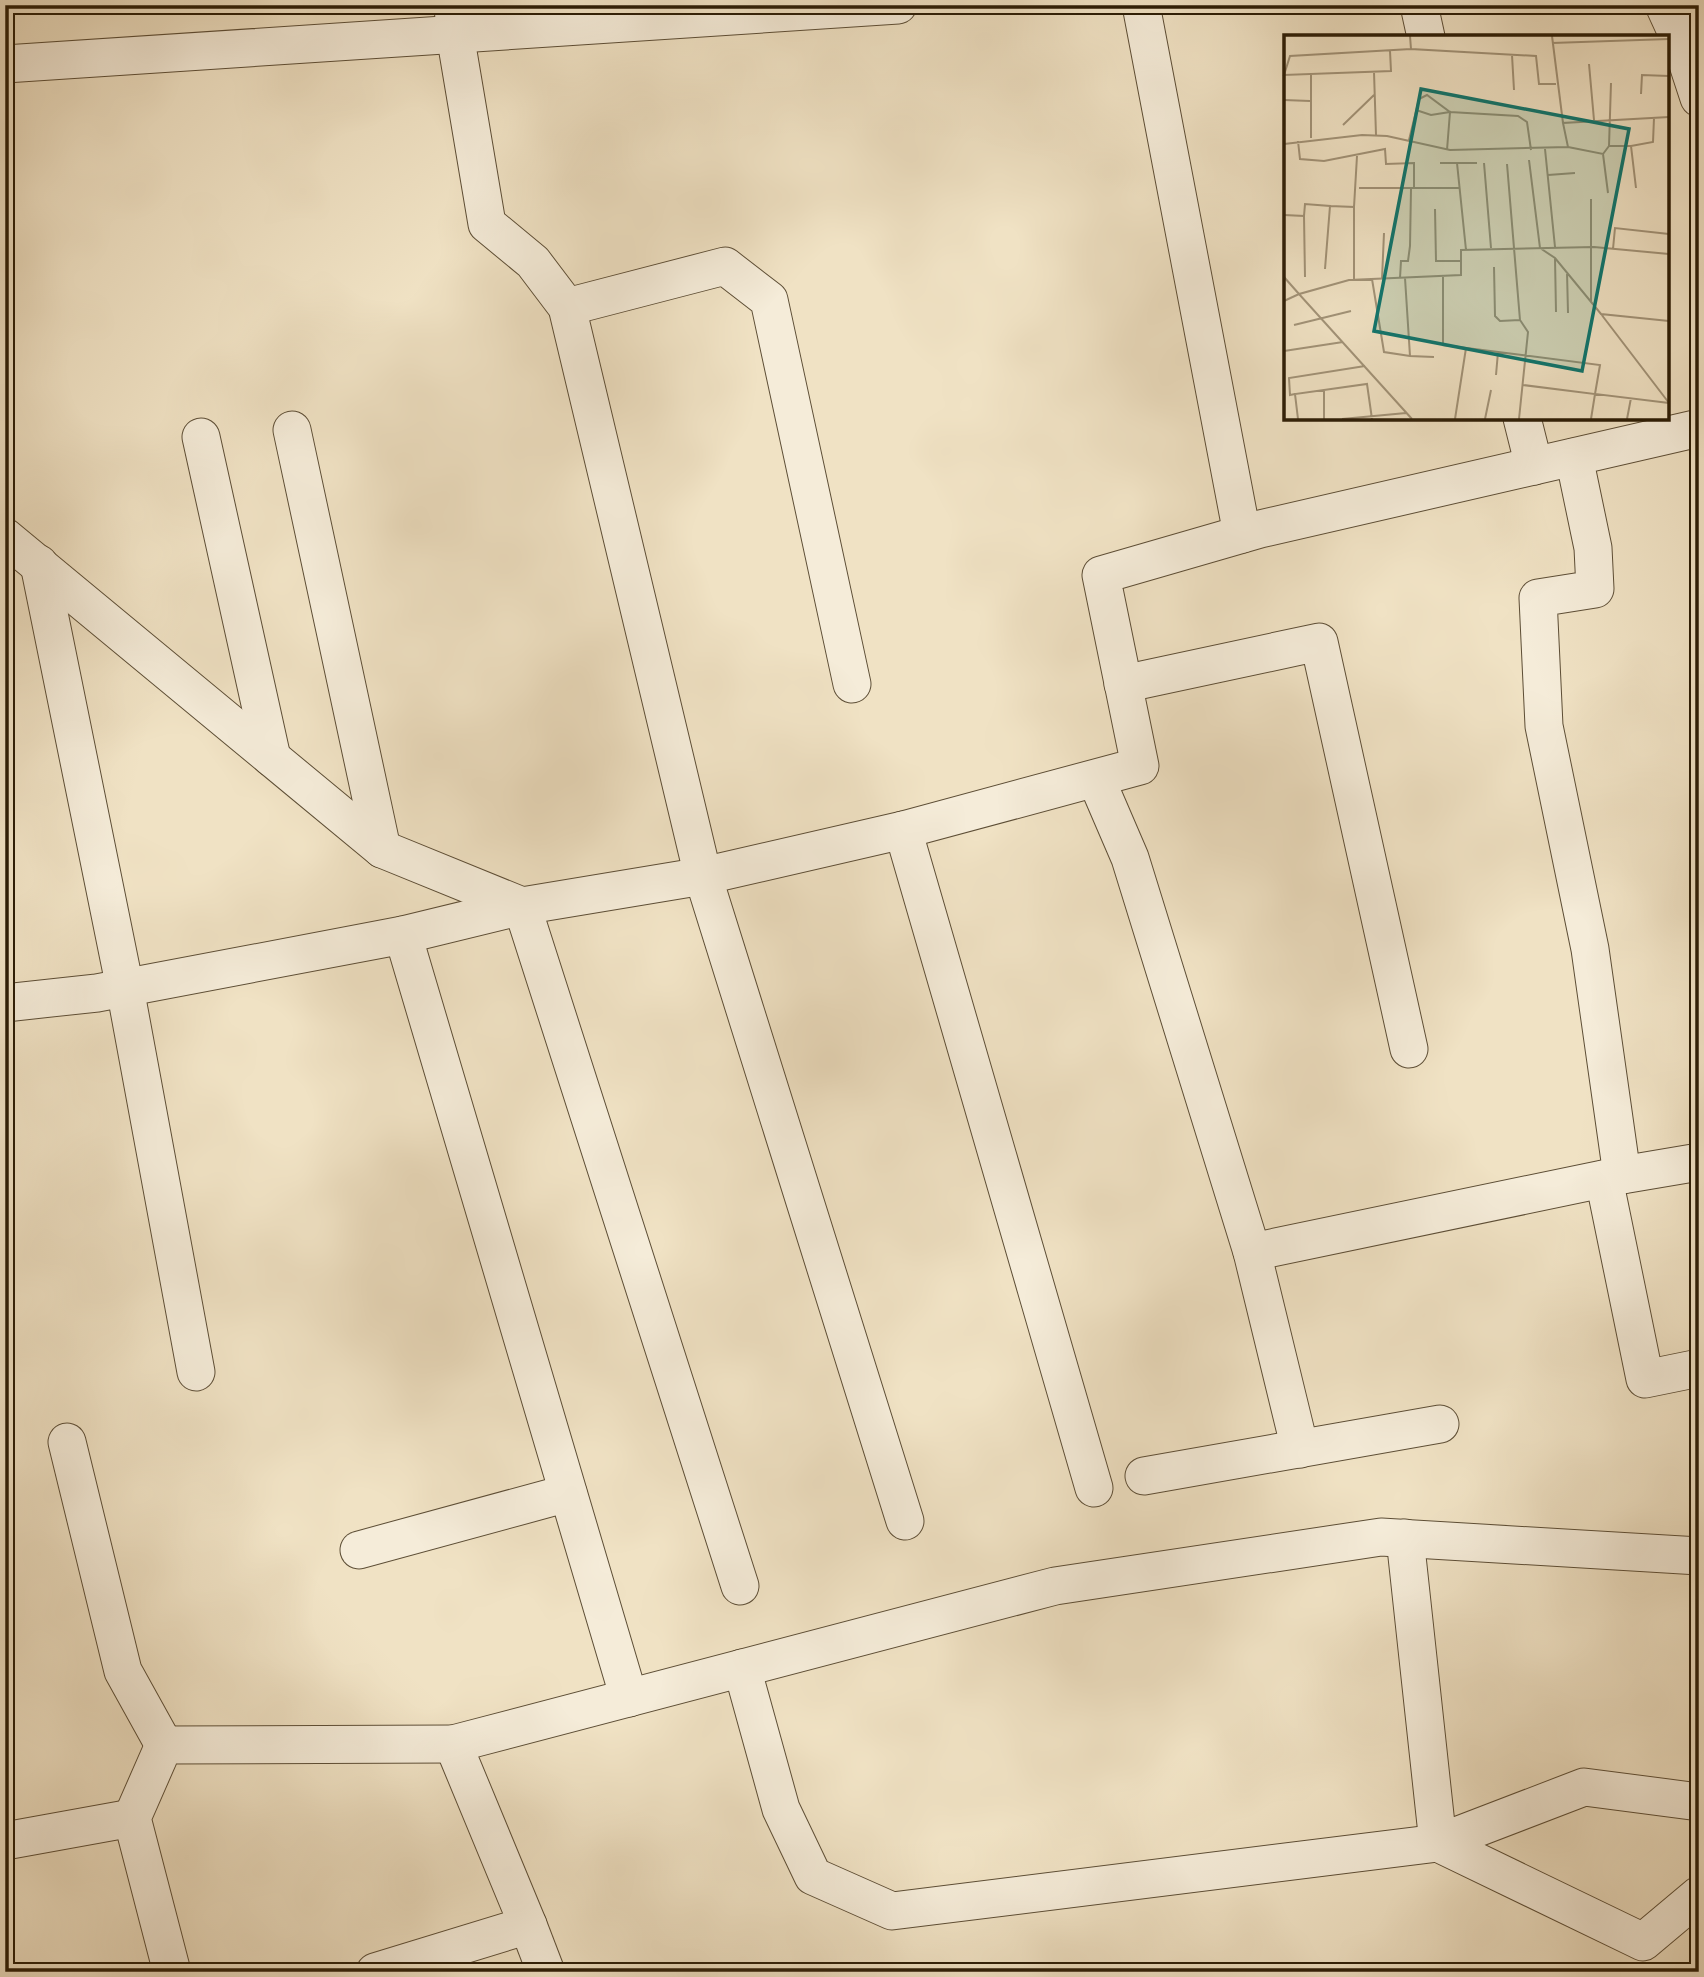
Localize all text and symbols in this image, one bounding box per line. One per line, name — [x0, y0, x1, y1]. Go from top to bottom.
inset map — [1284, 35, 1669, 420]

